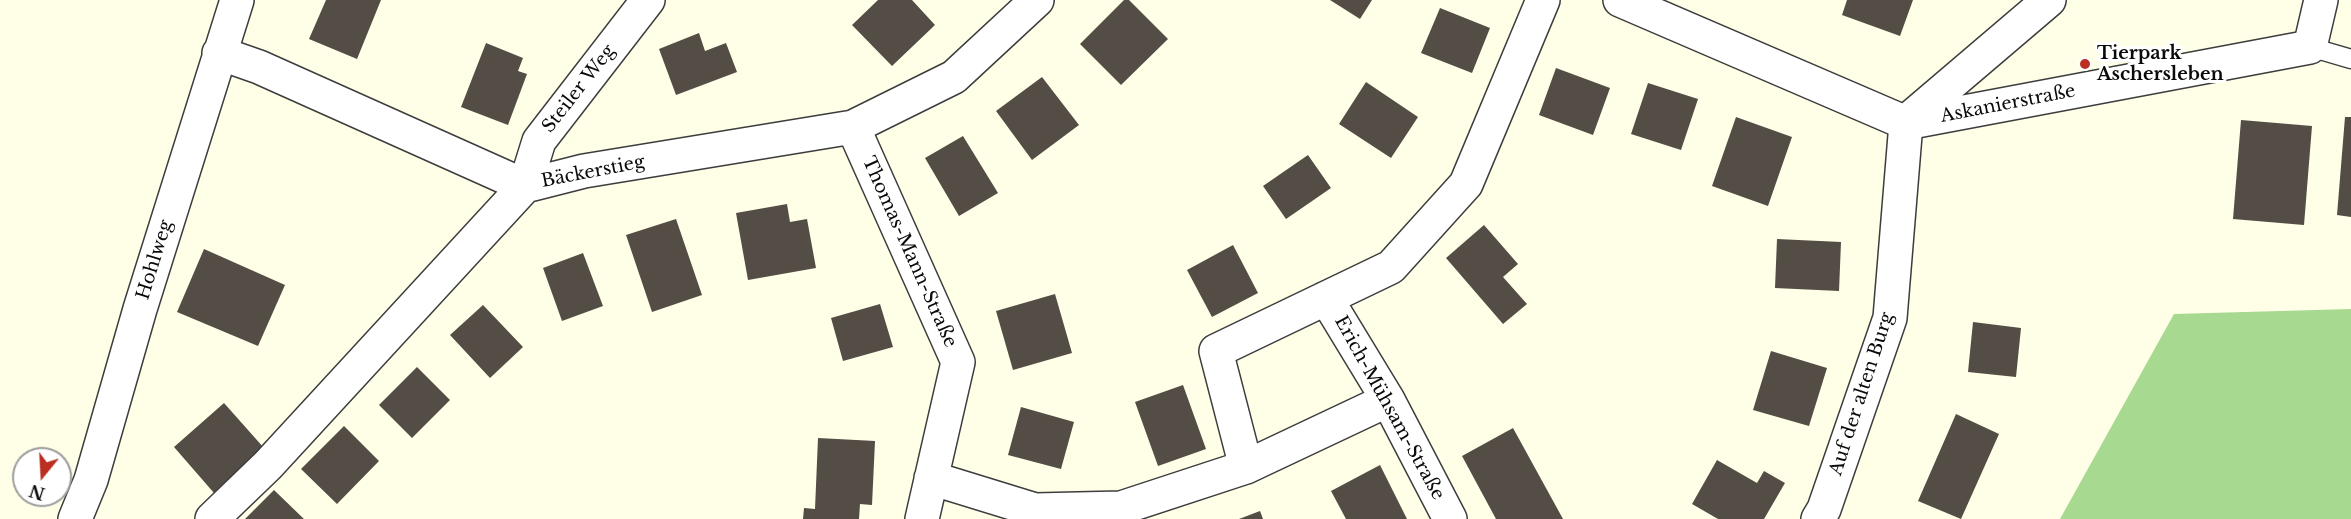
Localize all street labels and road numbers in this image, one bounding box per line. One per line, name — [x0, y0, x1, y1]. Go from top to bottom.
street label: Steiler Weg — [538, 41, 620, 137]
street label: Askanierstraße — [1939, 80, 2077, 128]
street label: Bäckerstieg — [539, 151, 647, 193]
street label: Thomas-Mann-Straße — [857, 153, 961, 351]
street label: Hohlweg — [133, 218, 177, 302]
street label: Auf der alten Burg — [1825, 310, 1899, 478]
street label: Erich-Mühsam-Straße — [1329, 312, 1449, 504]

